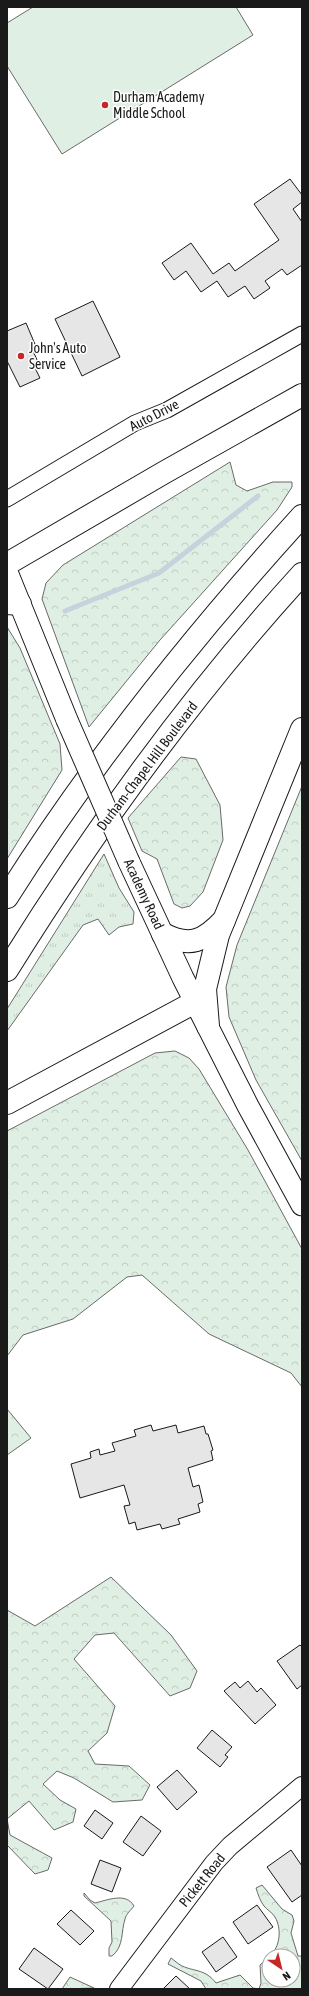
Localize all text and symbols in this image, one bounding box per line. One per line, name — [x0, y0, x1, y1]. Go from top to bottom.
place label: Durham Academy Middle School — [113, 89, 205, 121]
marker: Durham Academy Middle School — [100, 100, 110, 110]
place label: John's Auto Service — [29, 340, 87, 372]
marker: John's Auto Service — [16, 351, 26, 361]
street label: Auto Drive — [127, 396, 181, 434]
street label: Durham-Chapel Hill Boulevard — [93, 698, 201, 834]
street label: Academy Road — [121, 856, 167, 932]
street label: Pickett Road — [176, 1850, 228, 1910]
north arrow — [261, 1948, 301, 1988]
text: N — [281, 1969, 293, 1983]

